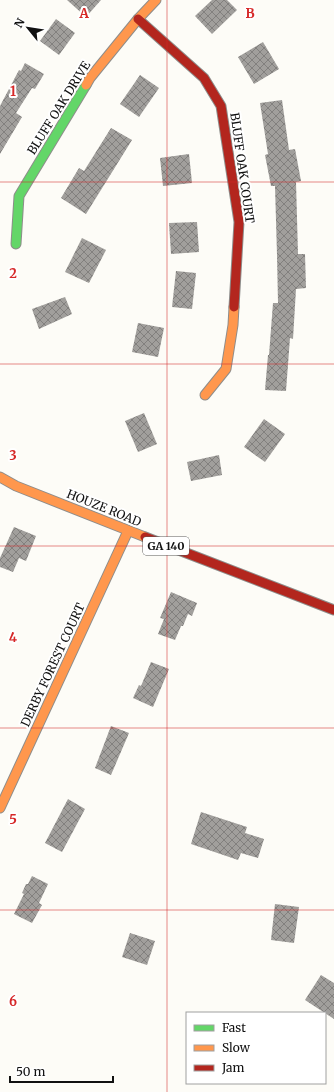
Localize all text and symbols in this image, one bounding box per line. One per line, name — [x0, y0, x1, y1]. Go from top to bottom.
text: A — [78, 5, 89, 22]
text: B — [245, 5, 255, 22]
north arrow — [8, 8, 48, 48]
text: N — [11, 15, 28, 30]
street label: BLUFF OAK DRIVE — [24, 58, 94, 157]
text: 1 — [10, 83, 16, 100]
street label: BLUFF OAK COURT — [227, 112, 258, 225]
text: 2 — [9, 265, 17, 282]
text: 3 — [9, 447, 17, 464]
street label: HOUZE ROAD — [65, 486, 144, 529]
road number: GA 140 — [143, 537, 189, 555]
street label: DERBY FOREST COURT — [17, 600, 88, 729]
text: 4 — [9, 629, 18, 646]
text: 5 — [9, 811, 17, 828]
text: 6 — [9, 993, 17, 1010]
legend — [186, 1012, 326, 1084]
text: Fast — [222, 1020, 246, 1035]
text: Slow — [222, 1040, 251, 1055]
scale bar — [10, 1058, 113, 1084]
text: Jam — [221, 1060, 245, 1075]
text: 50 m — [16, 1064, 45, 1079]

